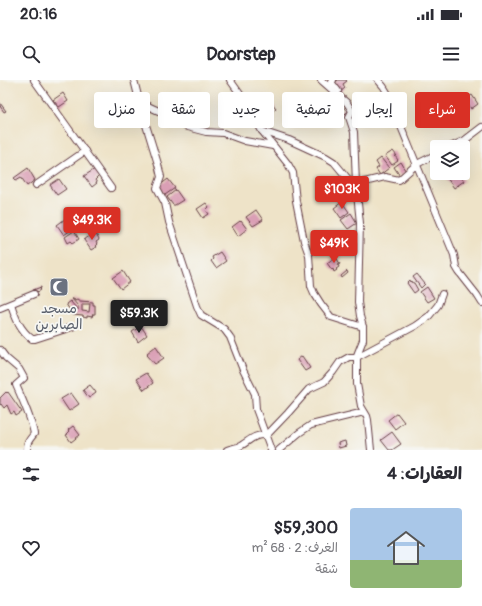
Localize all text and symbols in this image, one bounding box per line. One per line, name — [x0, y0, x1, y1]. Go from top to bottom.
text: 20:16 — [20, 5, 57, 24]
icon: search — [20, 43, 42, 65]
text: Doorstep — [206, 43, 276, 66]
icon: menu — [440, 43, 462, 65]
chip: منزل — [94, 92, 150, 128]
chip: شقة — [158, 92, 210, 128]
chip: جديد — [218, 92, 274, 128]
chip: تصفية — [282, 92, 344, 128]
chip: إيجار — [352, 92, 407, 128]
chip: شراء — [415, 92, 470, 128]
map controls — [430, 140, 470, 180]
button: layers — [430, 140, 470, 180]
pin: $103K — [314, 176, 370, 210]
text: $103K — [324, 181, 360, 197]
pin: $49.3K — [59, 207, 125, 241]
text: $49.3K — [72, 212, 112, 228]
pin: $49K — [310, 230, 358, 264]
text: $49K — [319, 235, 349, 251]
mosque icon: مسجد الصابرين — [48, 276, 70, 298]
place label: مسجد الصابرين — [35, 300, 83, 333]
pin: $59.3K — [106, 300, 172, 334]
text: $59.3K — [120, 305, 158, 321]
icon: filters — [20, 463, 42, 485]
text: العقارات: 4 — [387, 463, 462, 484]
text: $59,300 — [274, 517, 338, 538]
icon: home — [382, 524, 430, 572]
icon: heart — [20, 537, 42, 559]
text: الغرف: 2 · 68 m² — [252, 540, 338, 556]
text: شقة — [315, 561, 338, 577]

